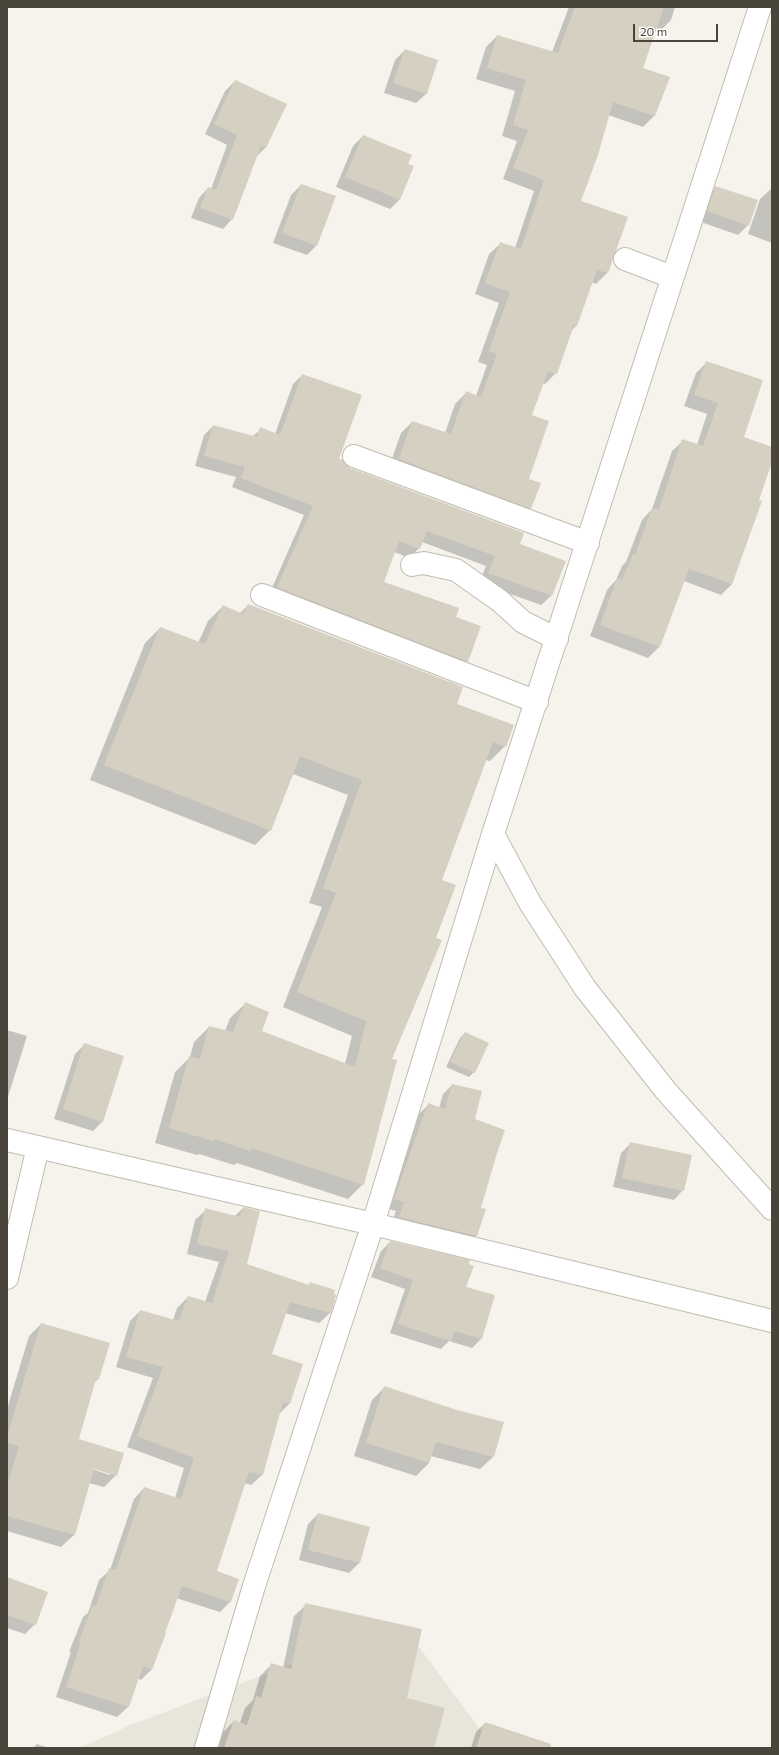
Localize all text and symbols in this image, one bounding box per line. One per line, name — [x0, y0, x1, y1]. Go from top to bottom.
scale bar — [635, 16, 720, 42]
text: 20 m — [640, 24, 667, 38]

